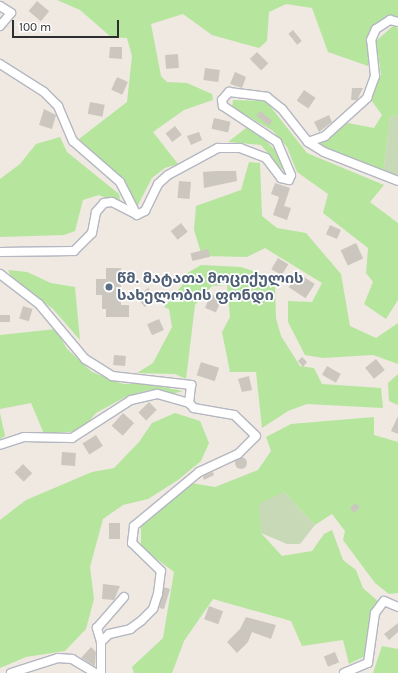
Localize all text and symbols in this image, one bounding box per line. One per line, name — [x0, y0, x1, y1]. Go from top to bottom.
scale bar — [14, 12, 121, 38]
text: 100 m — [19, 20, 51, 34]
place label: წმ. მატათა მოციქულის სახელობის ფონდი — [117, 269, 304, 304]
marker: წმ. მატათა მოციქულის სახელობის ფონდი — [104, 282, 114, 292]

